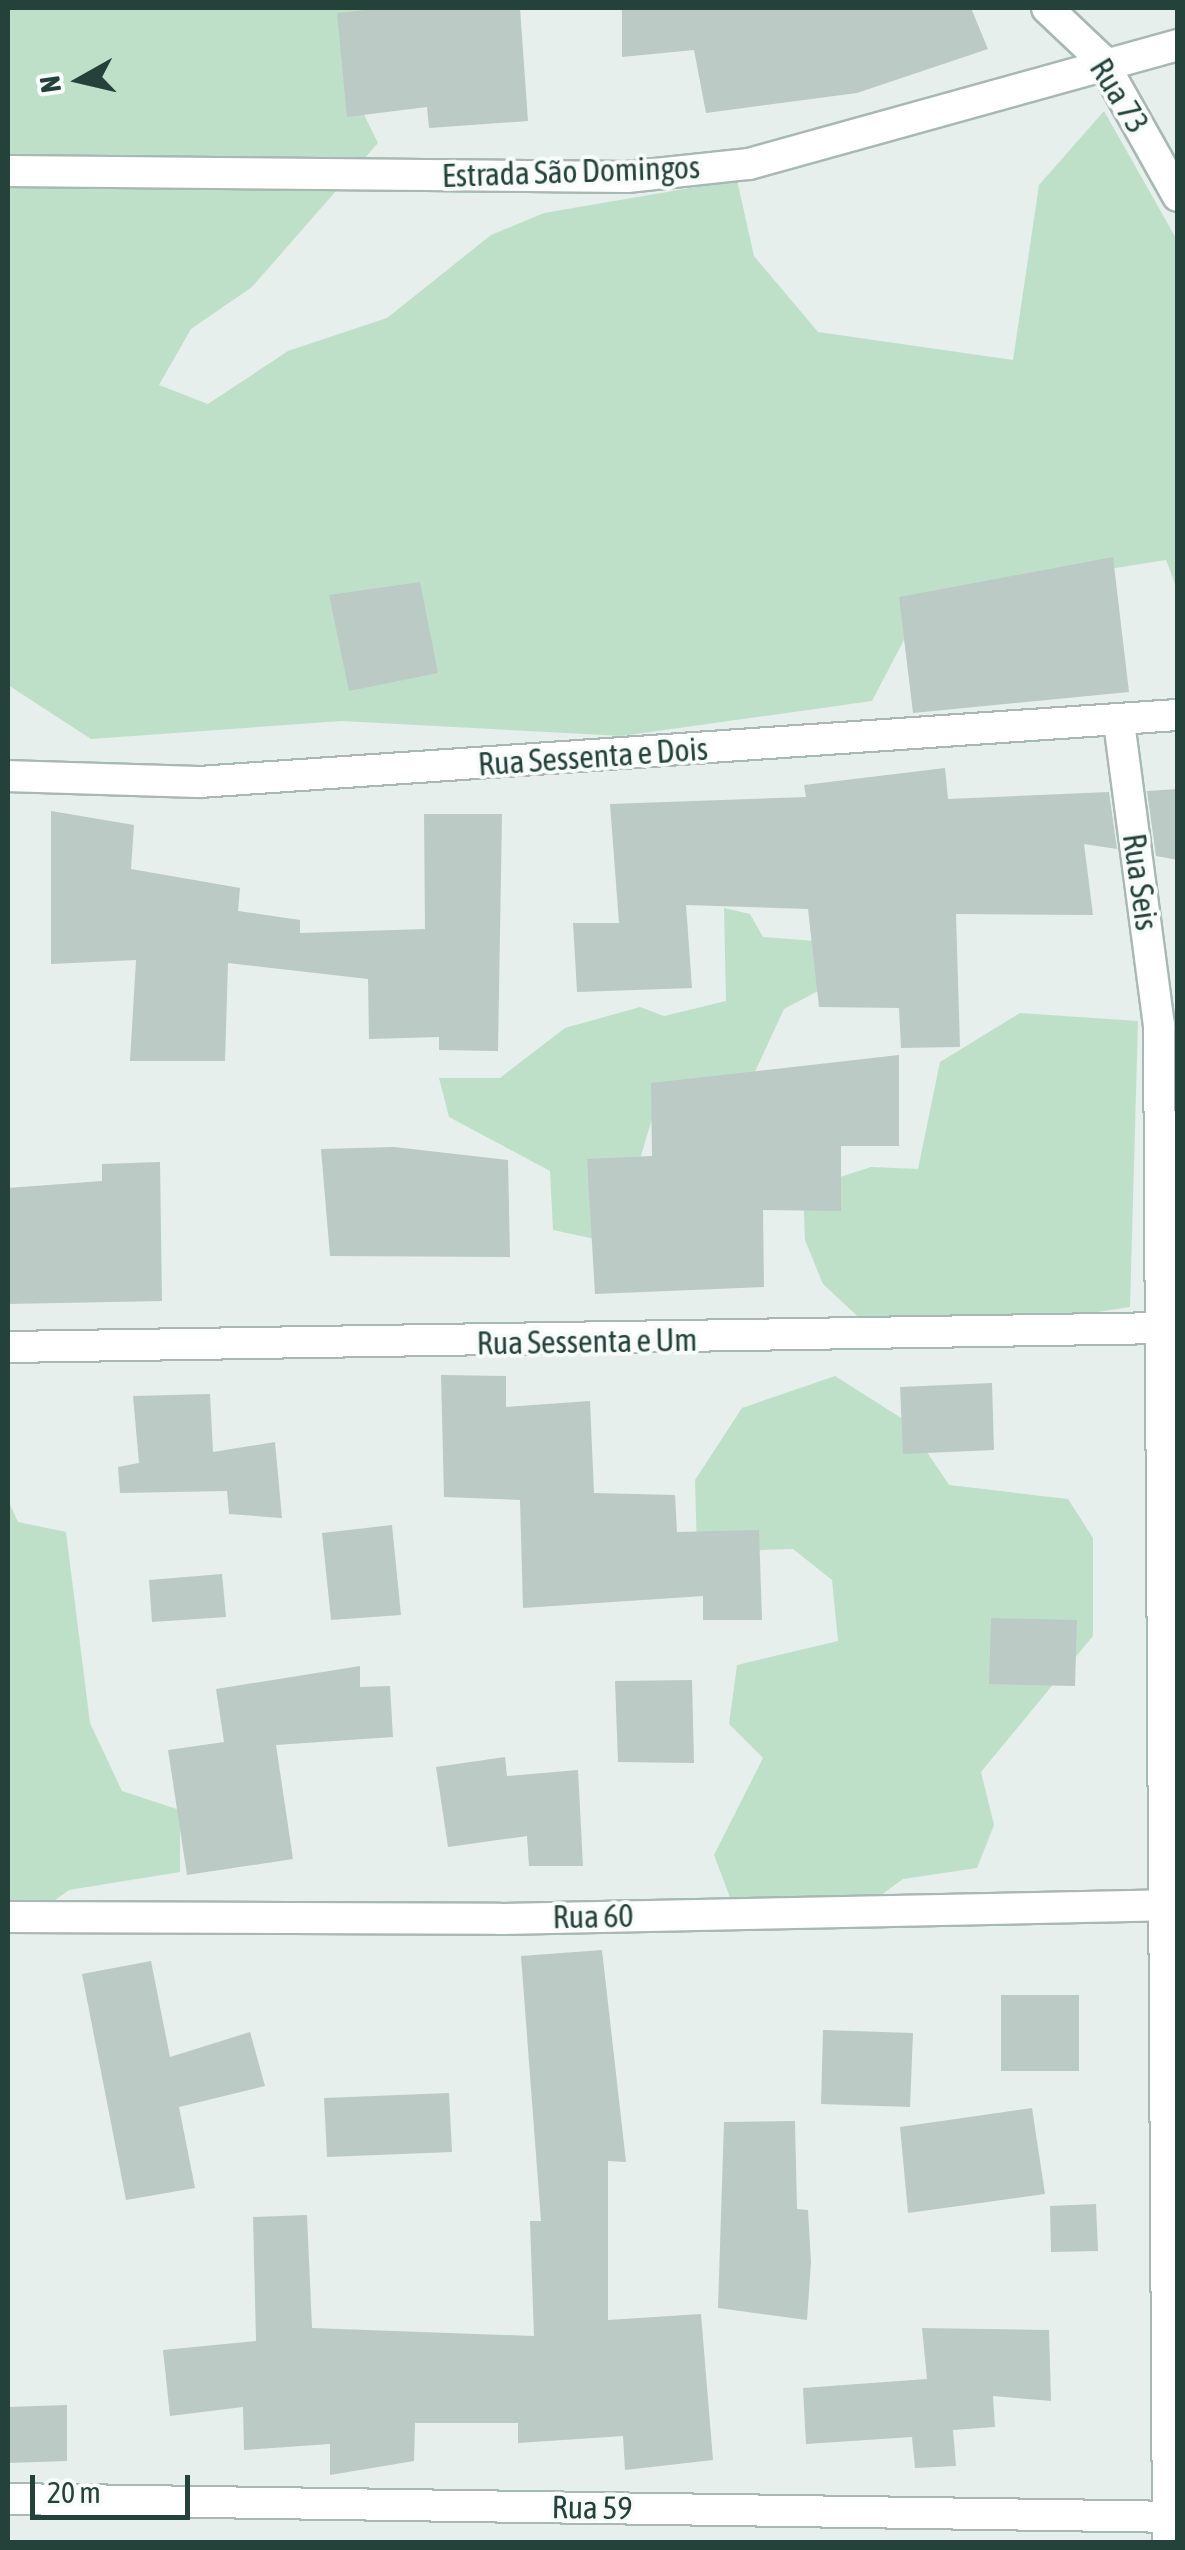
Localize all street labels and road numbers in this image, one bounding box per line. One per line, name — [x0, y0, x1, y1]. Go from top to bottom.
street label: Rua 73 — [1081, 52, 1157, 140]
street label: Estrada São Domingos — [441, 148, 701, 196]
street label: Rua Sessenta e Dois — [477, 730, 709, 784]
street label: Rua Seis — [1114, 831, 1166, 933]
street label: Rua Sessenta e Um — [476, 1321, 698, 1363]
street label: Rua 60 — [552, 1897, 634, 1937]
street label: Rua 59 — [551, 2488, 633, 2528]

